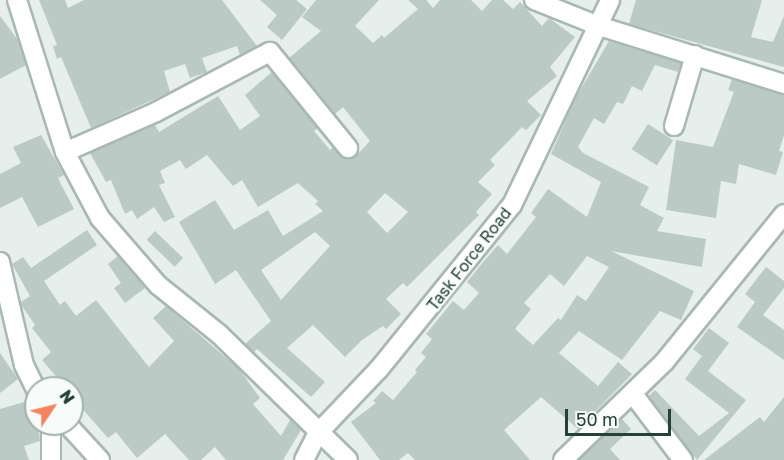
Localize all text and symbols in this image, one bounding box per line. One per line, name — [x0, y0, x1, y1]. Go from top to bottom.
street label: Task Force Road — [423, 204, 515, 314]
north arrow — [24, 376, 84, 436]
text: N — [55, 386, 79, 408]
scale bar — [568, 397, 674, 435]
text: 50 m — [576, 408, 618, 430]

